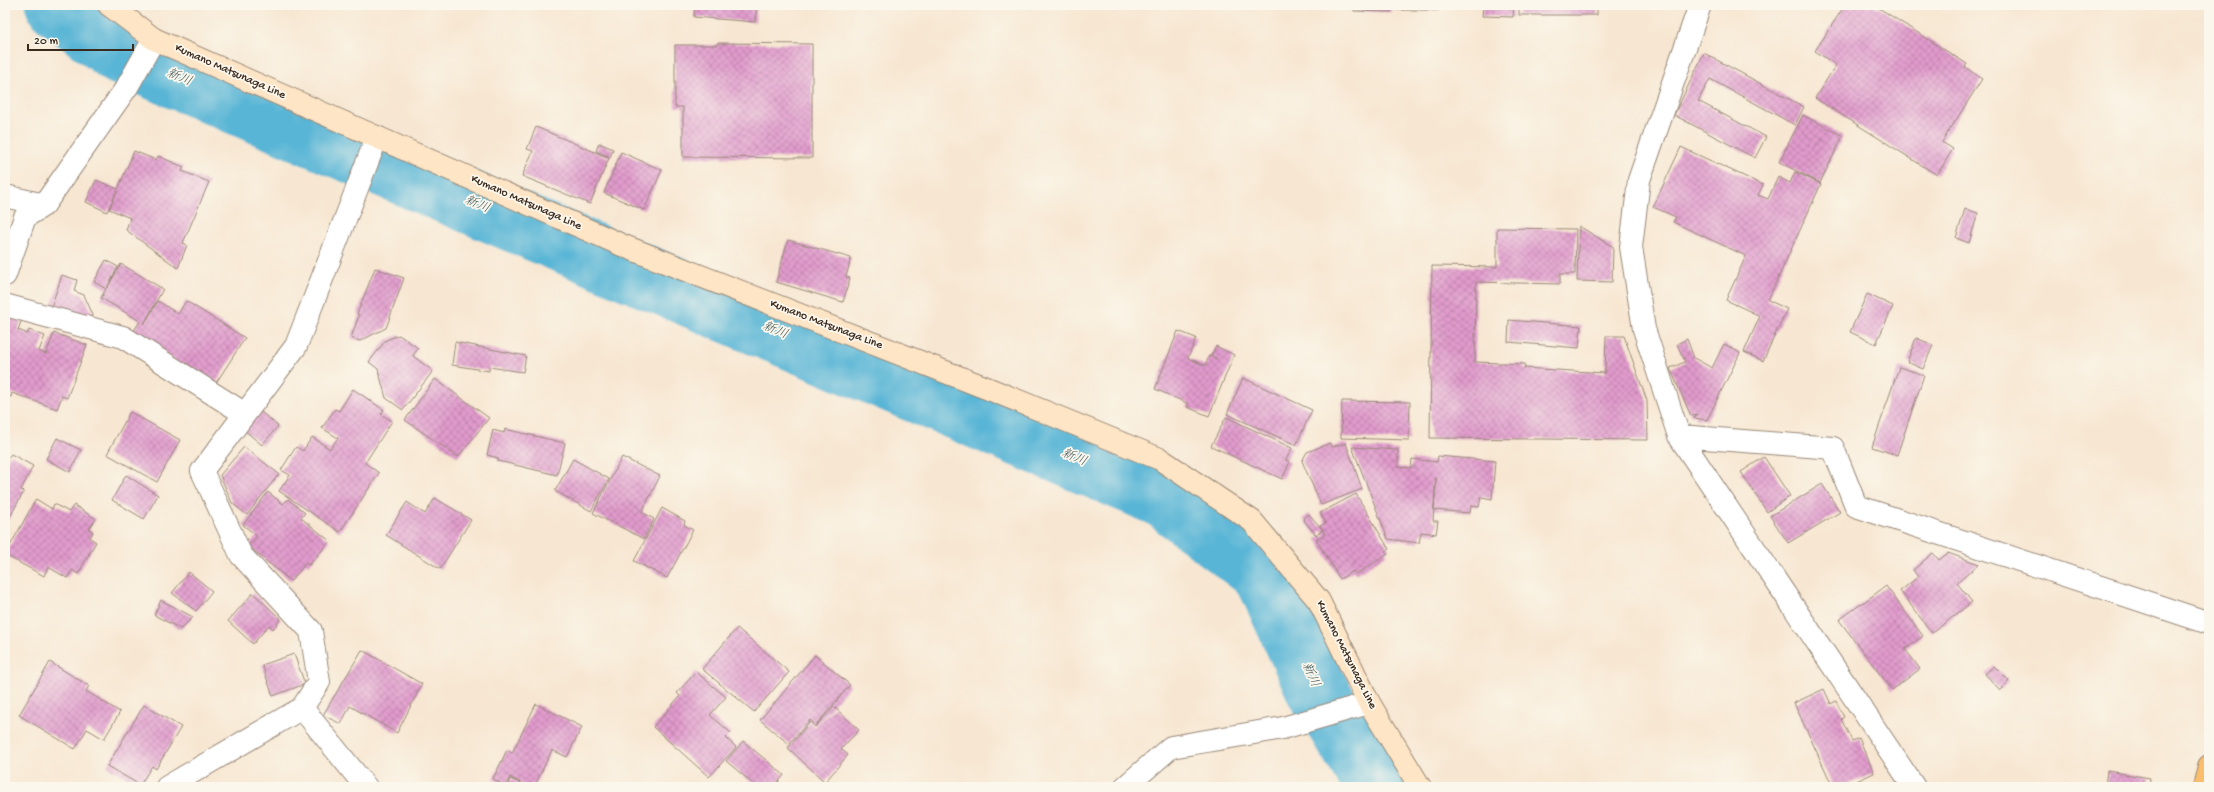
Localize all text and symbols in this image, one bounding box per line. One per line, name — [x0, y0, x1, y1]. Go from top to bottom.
scale bar — [28, 26, 133, 52]
text: 20 m — [34, 35, 59, 49]
street label: Kumano Matsunaga Line — [172, 41, 288, 103]
water label: 新川 — [164, 65, 194, 90]
street label: Kumano Matsunaga Line — [468, 172, 584, 234]
water label: 新川 — [462, 192, 492, 217]
street label: Kumano Matsunaga Line — [768, 297, 885, 353]
water label: 新川 — [760, 318, 790, 343]
water label: 新川 — [1059, 445, 1089, 470]
street label: Kumano Matsunaga Line — [1313, 598, 1380, 712]
water label: 新川 — [1298, 660, 1323, 690]

